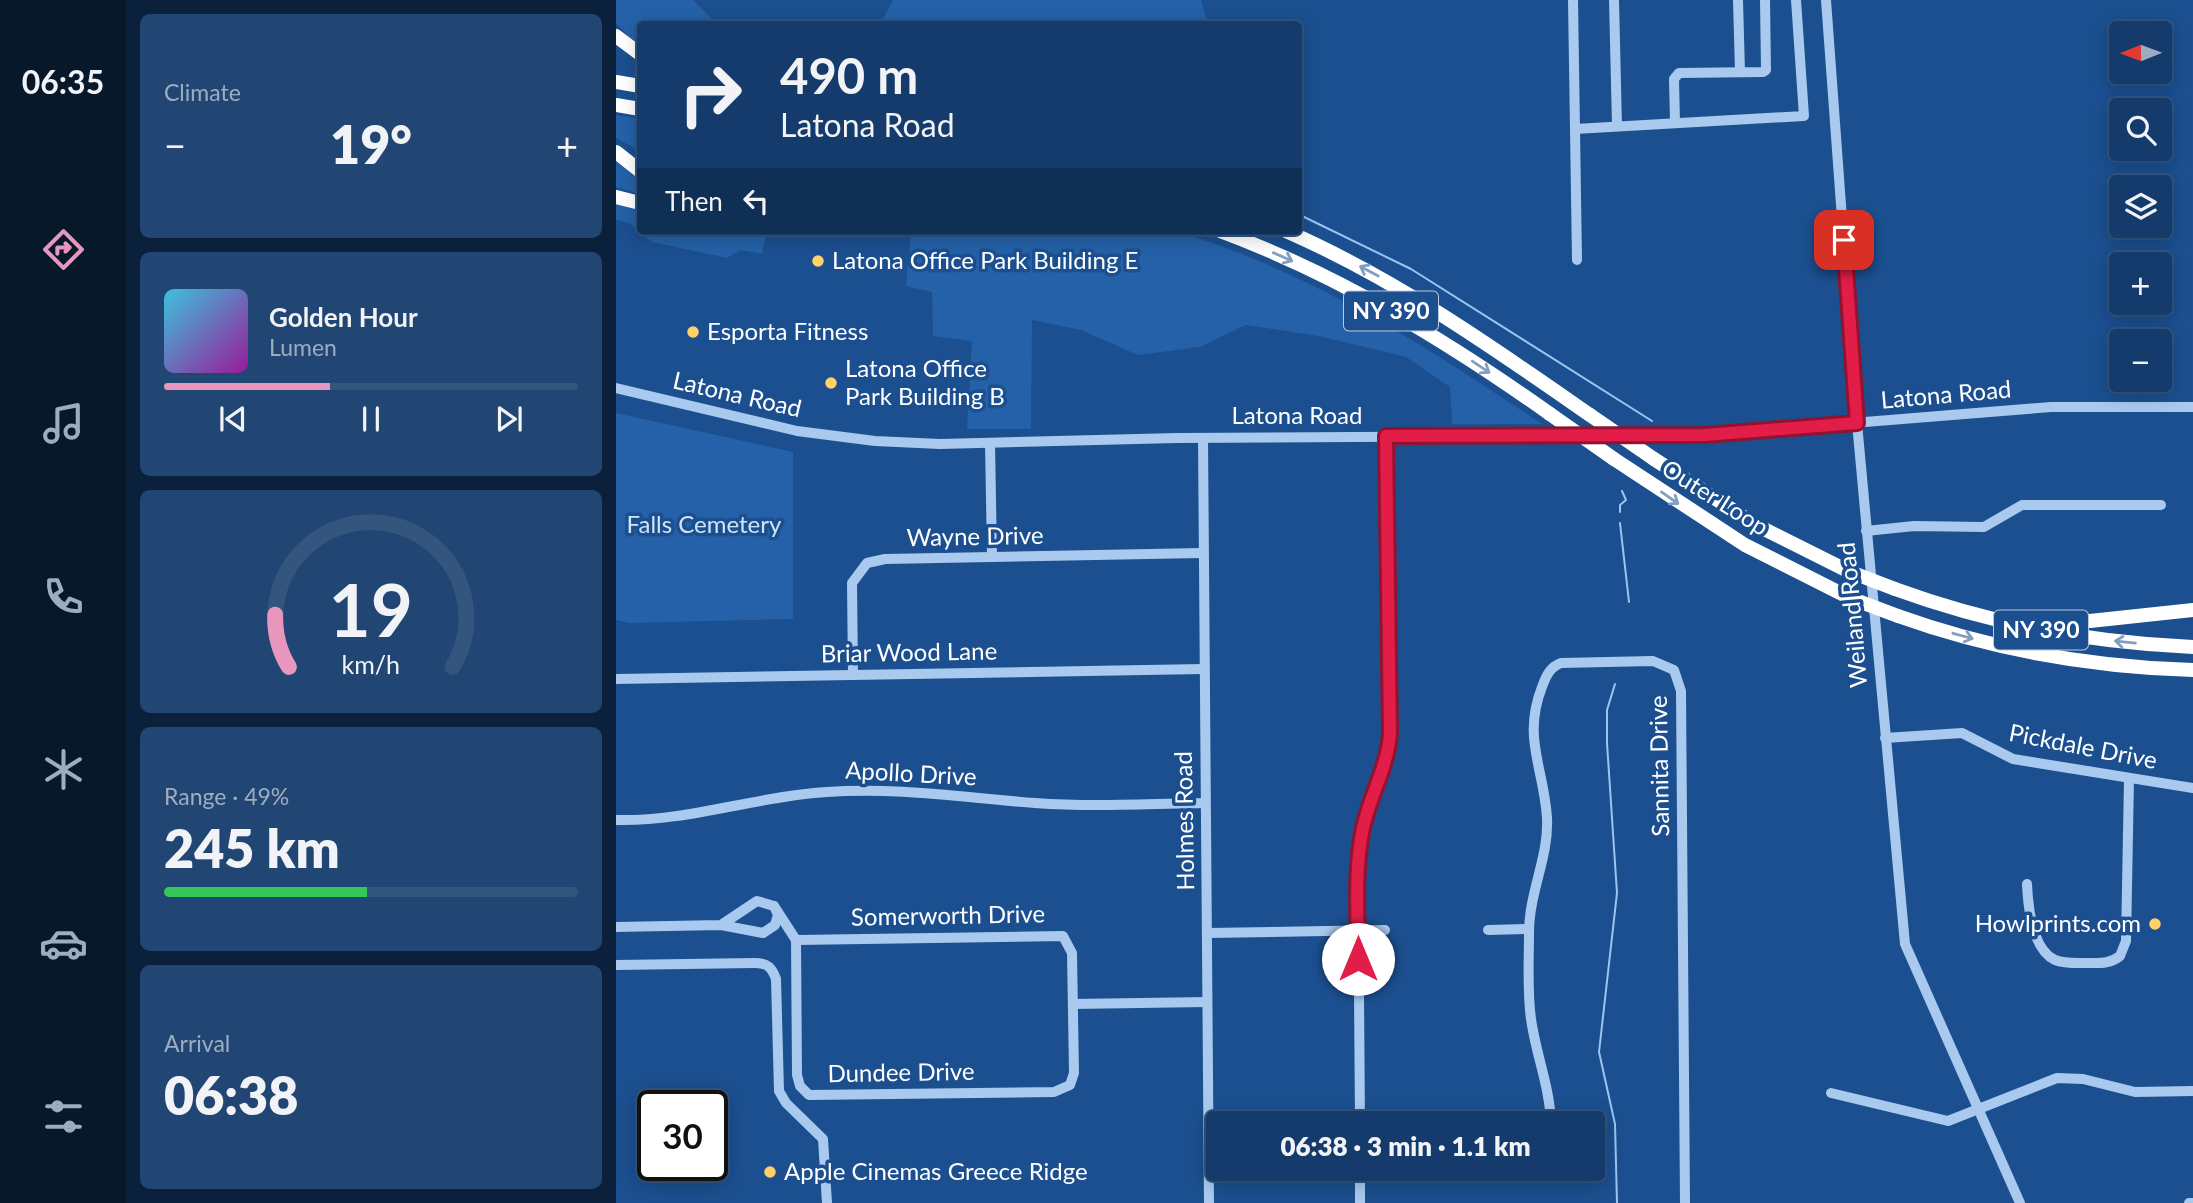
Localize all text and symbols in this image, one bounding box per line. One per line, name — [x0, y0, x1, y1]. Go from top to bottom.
north arrow — [2109, 21, 2172, 84]
map controls — [2109, 21, 2172, 392]
text: 490 m — [780, 46, 918, 104]
icon: right — [665, 49, 756, 140]
text: 06:35 — [22, 62, 104, 101]
text: Climate — [164, 78, 241, 106]
button: search — [2109, 98, 2172, 161]
text: Latona Road — [780, 105, 955, 144]
text: 19° — [330, 113, 412, 175]
text: − — [164, 122, 186, 168]
text: + — [556, 122, 578, 168]
button: layers — [2109, 175, 2172, 238]
icon: left — [737, 182, 775, 220]
text: Then — [665, 185, 723, 217]
pin — [1814, 210, 1874, 270]
icon: arrive — [1825, 221, 1863, 259]
icon: directions — [39, 225, 88, 274]
place label: Latona Office Park Building E — [832, 245, 1138, 274]
one-way arrow — [1271, 251, 1293, 264]
button: + — [2109, 252, 2172, 315]
marker: Latona Office Park Building E — [810, 253, 826, 269]
one-way arrow — [1359, 264, 1379, 278]
road number: NY 390 — [1344, 292, 1438, 330]
text: Golden Hour — [269, 301, 418, 333]
place label: Esporta Fitness — [707, 316, 868, 345]
marker: Esporta Fitness — [685, 324, 701, 340]
button: − — [2109, 329, 2172, 392]
text: Lumen — [269, 333, 337, 361]
place label: Latona Office Park Building B — [845, 353, 1005, 410]
one-way arrow — [1471, 360, 1490, 374]
street label: Latona Road — [670, 365, 804, 422]
street label: Latona Road — [1879, 373, 2012, 414]
marker: Latona Office Park Building B — [823, 375, 839, 391]
icon: music — [39, 399, 88, 448]
icon: previous — [214, 400, 252, 438]
icon: pause — [352, 400, 390, 438]
icon: next — [490, 400, 528, 438]
street label: Latona Road — [1232, 400, 1362, 429]
street label: Outer Loop — [1657, 453, 1774, 541]
one-way arrow — [1660, 491, 1679, 505]
park label: Falls Cemetery — [627, 509, 782, 538]
street label: Wayne Drive — [906, 520, 1044, 551]
street label: Weiland Road — [1831, 541, 1872, 689]
text: 19 — [329, 566, 413, 654]
icon: phone — [39, 572, 88, 621]
road number: NY 390 — [1994, 610, 2088, 650]
one-way arrow — [1952, 631, 1974, 644]
street label: Briar Wood Lane — [821, 635, 997, 668]
one-way arrow — [2114, 635, 2137, 648]
text: km/h — [342, 649, 400, 679]
street label: Sannita Drive — [1643, 695, 1674, 837]
street label: Pickdale Drive — [2007, 717, 2160, 774]
icon: climate — [39, 745, 88, 794]
street label: Holmes Road — [1168, 751, 1199, 891]
street label: Apollo Drive — [845, 755, 978, 790]
text: Range · 49% — [164, 782, 289, 810]
text: 245 km — [164, 817, 340, 879]
street label: Somerworth Drive — [851, 898, 1045, 931]
place label: Howlprints.com — [1975, 908, 2141, 937]
marker: Howlprints.com — [2147, 916, 2163, 932]
icon: car — [39, 919, 88, 968]
position arrow — [1321, 922, 1395, 996]
text: Arrival — [164, 1029, 230, 1057]
street label: Dundee Drive — [827, 1056, 975, 1087]
text: 06:38 — [164, 1064, 298, 1126]
speed limit sign: 30 — [637, 1090, 728, 1181]
icon: filters — [39, 1092, 88, 1141]
text: 06:38 · 3 min · 1.1 km — [1280, 1130, 1531, 1162]
place label: Apple Cinemas Greece Ridge — [784, 1156, 1088, 1185]
marker: Apple Cinemas Greece Ridge — [762, 1164, 778, 1180]

